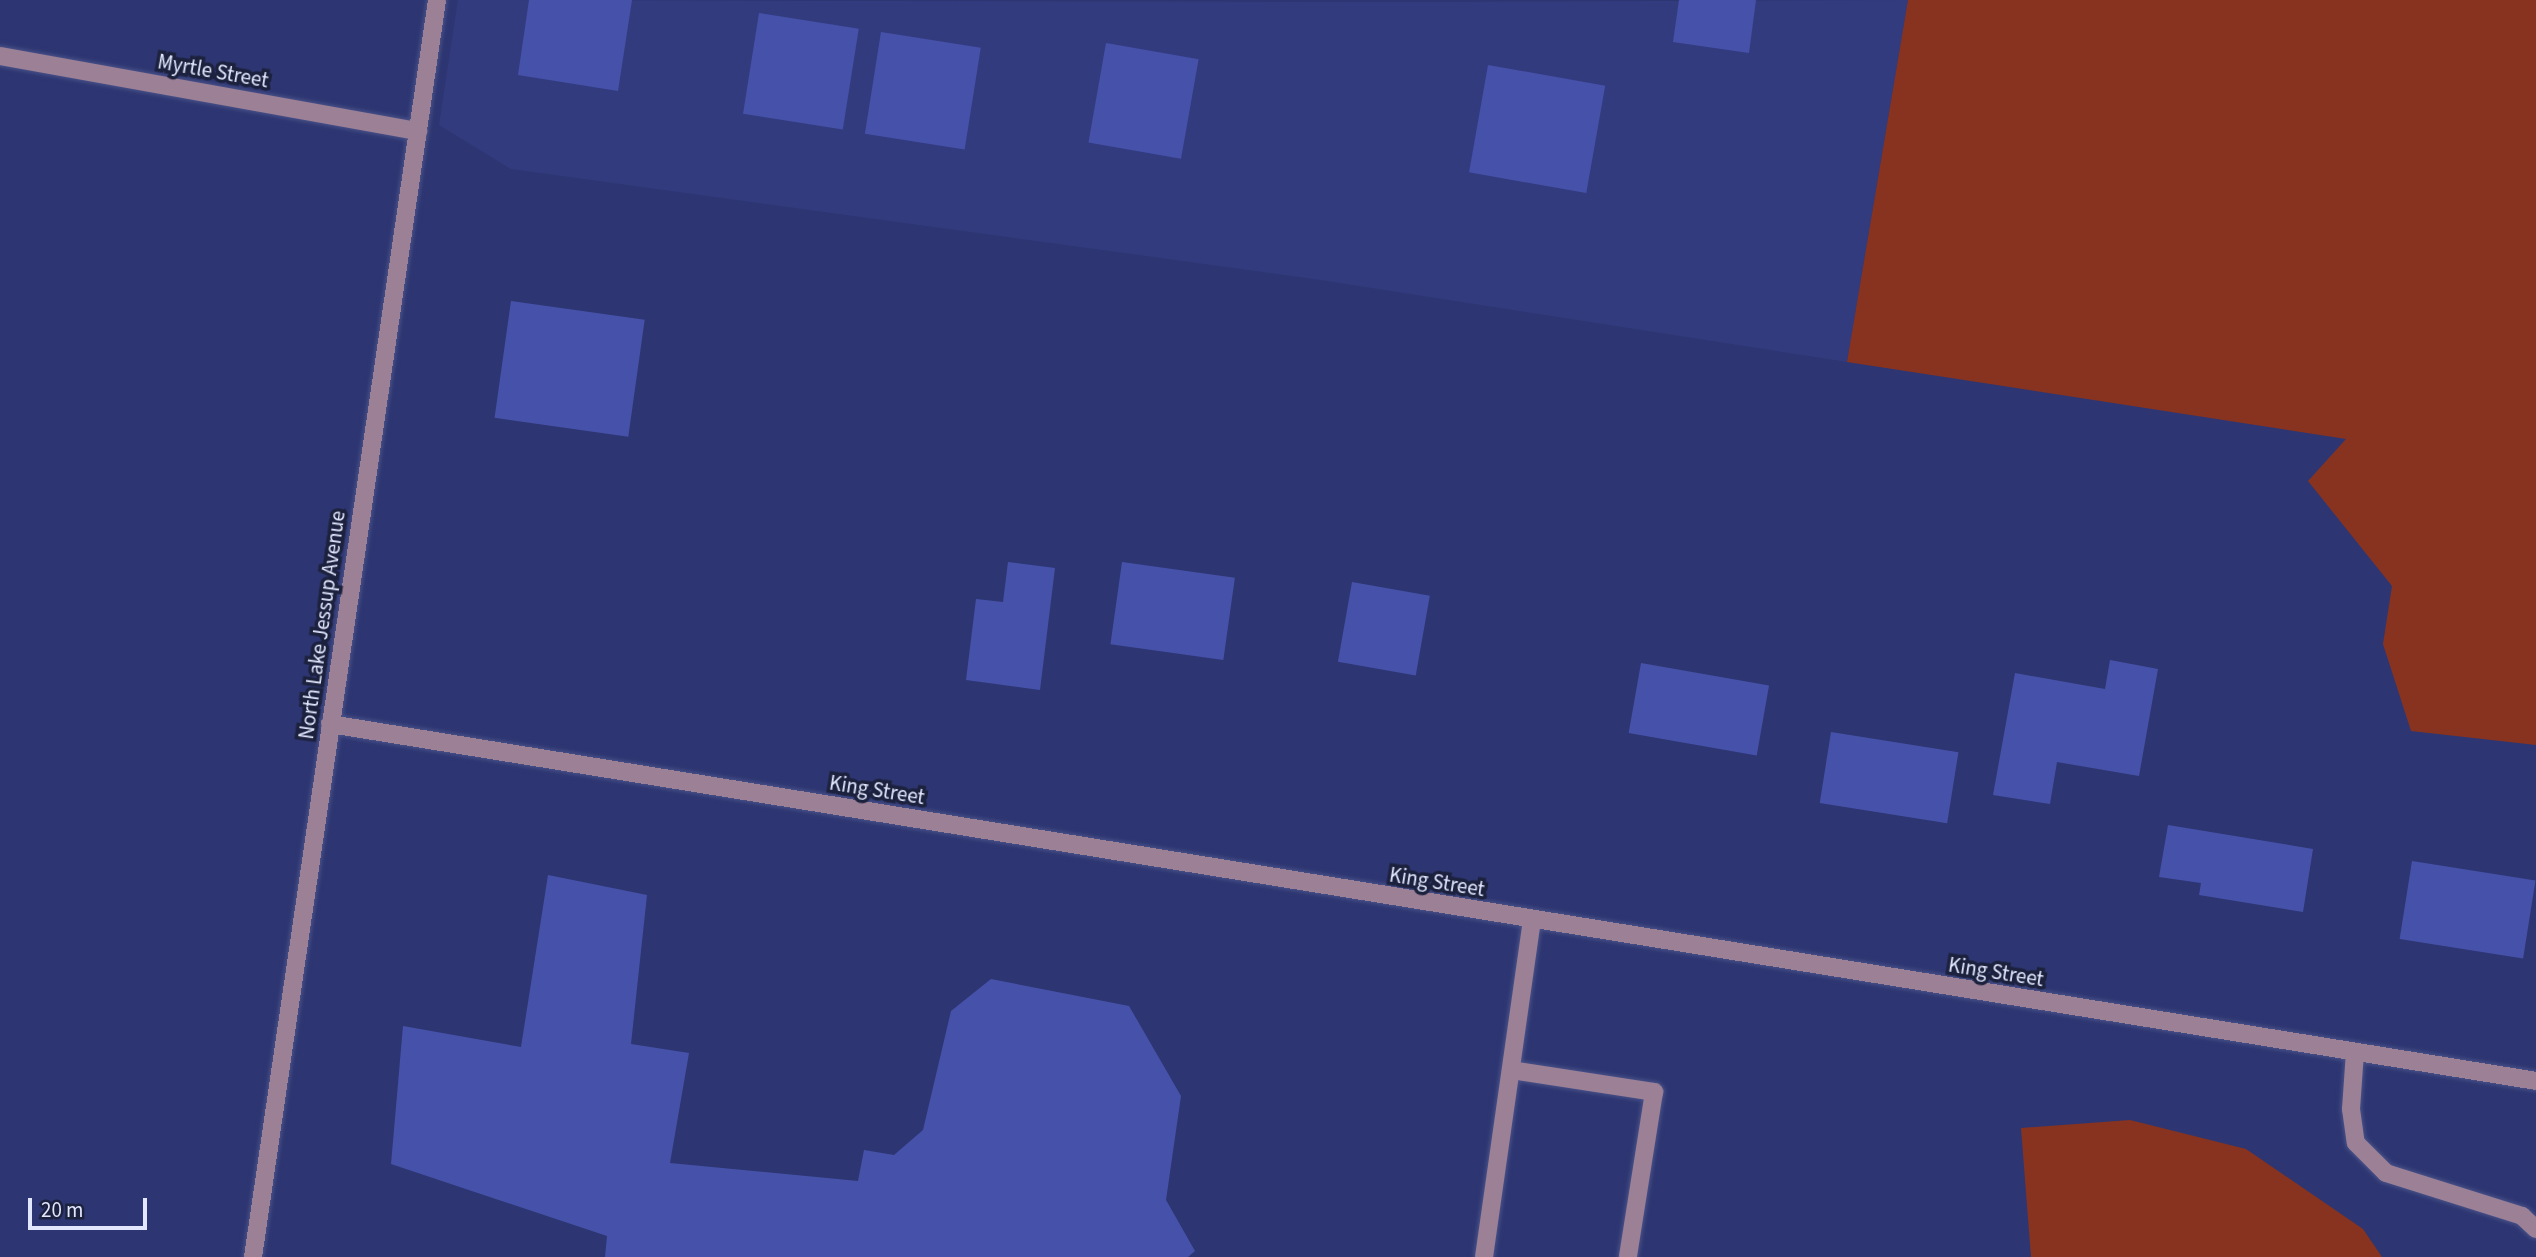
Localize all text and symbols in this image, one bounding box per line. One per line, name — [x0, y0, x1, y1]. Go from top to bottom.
street label: Myrtle Street — [156, 49, 270, 93]
street label: North Lake Jessup Avenue — [293, 509, 351, 741]
street label: King Street — [828, 770, 926, 810]
street label: King Street — [1388, 862, 1486, 902]
street label: King Street — [1947, 952, 2045, 992]
scale bar — [32, 1184, 150, 1228]
text: 20 m — [41, 1195, 83, 1225]

